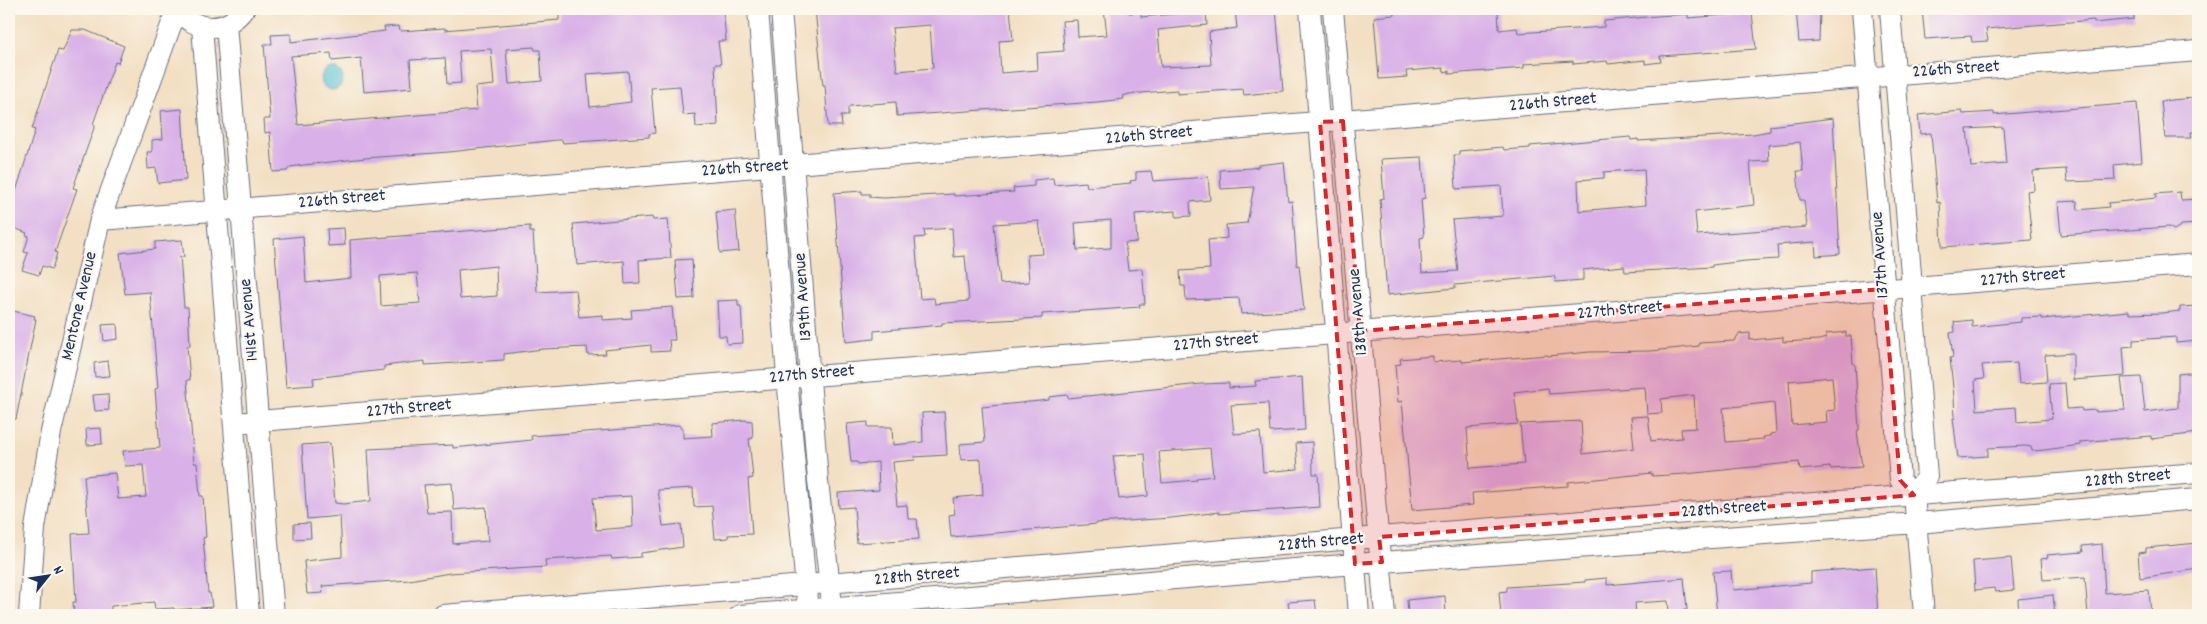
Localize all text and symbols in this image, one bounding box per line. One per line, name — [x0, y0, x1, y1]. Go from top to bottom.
street label: 226th Street — [1912, 54, 2001, 86]
street label: 226th Street — [1508, 87, 1598, 119]
street label: 226th Street — [1104, 120, 1194, 152]
street label: 226th Street — [701, 153, 790, 185]
street label: 226th Street — [297, 184, 387, 216]
street label: 137th Avenue — [1865, 211, 1897, 299]
street label: Mentone Avenue — [55, 249, 105, 363]
street label: 139th Avenue — [788, 252, 820, 342]
street label: 227th Street — [1979, 262, 2067, 294]
street label: 138th Avenue — [1343, 267, 1375, 357]
street label: 141st Avenue — [234, 278, 266, 362]
street label: 227th Street — [1576, 295, 1664, 327]
street label: 227th Street — [1172, 327, 1260, 359]
street label: 227th Street — [768, 359, 856, 391]
street label: 227th Street — [365, 393, 453, 425]
street label: 228th Street — [2084, 463, 2172, 495]
street label: 228th Street — [1680, 495, 1768, 525]
street label: 228th Street — [1277, 527, 1365, 559]
north arrow — [22, 552, 72, 602]
street label: 228th Street — [873, 561, 961, 593]
text: N — [47, 563, 68, 579]

